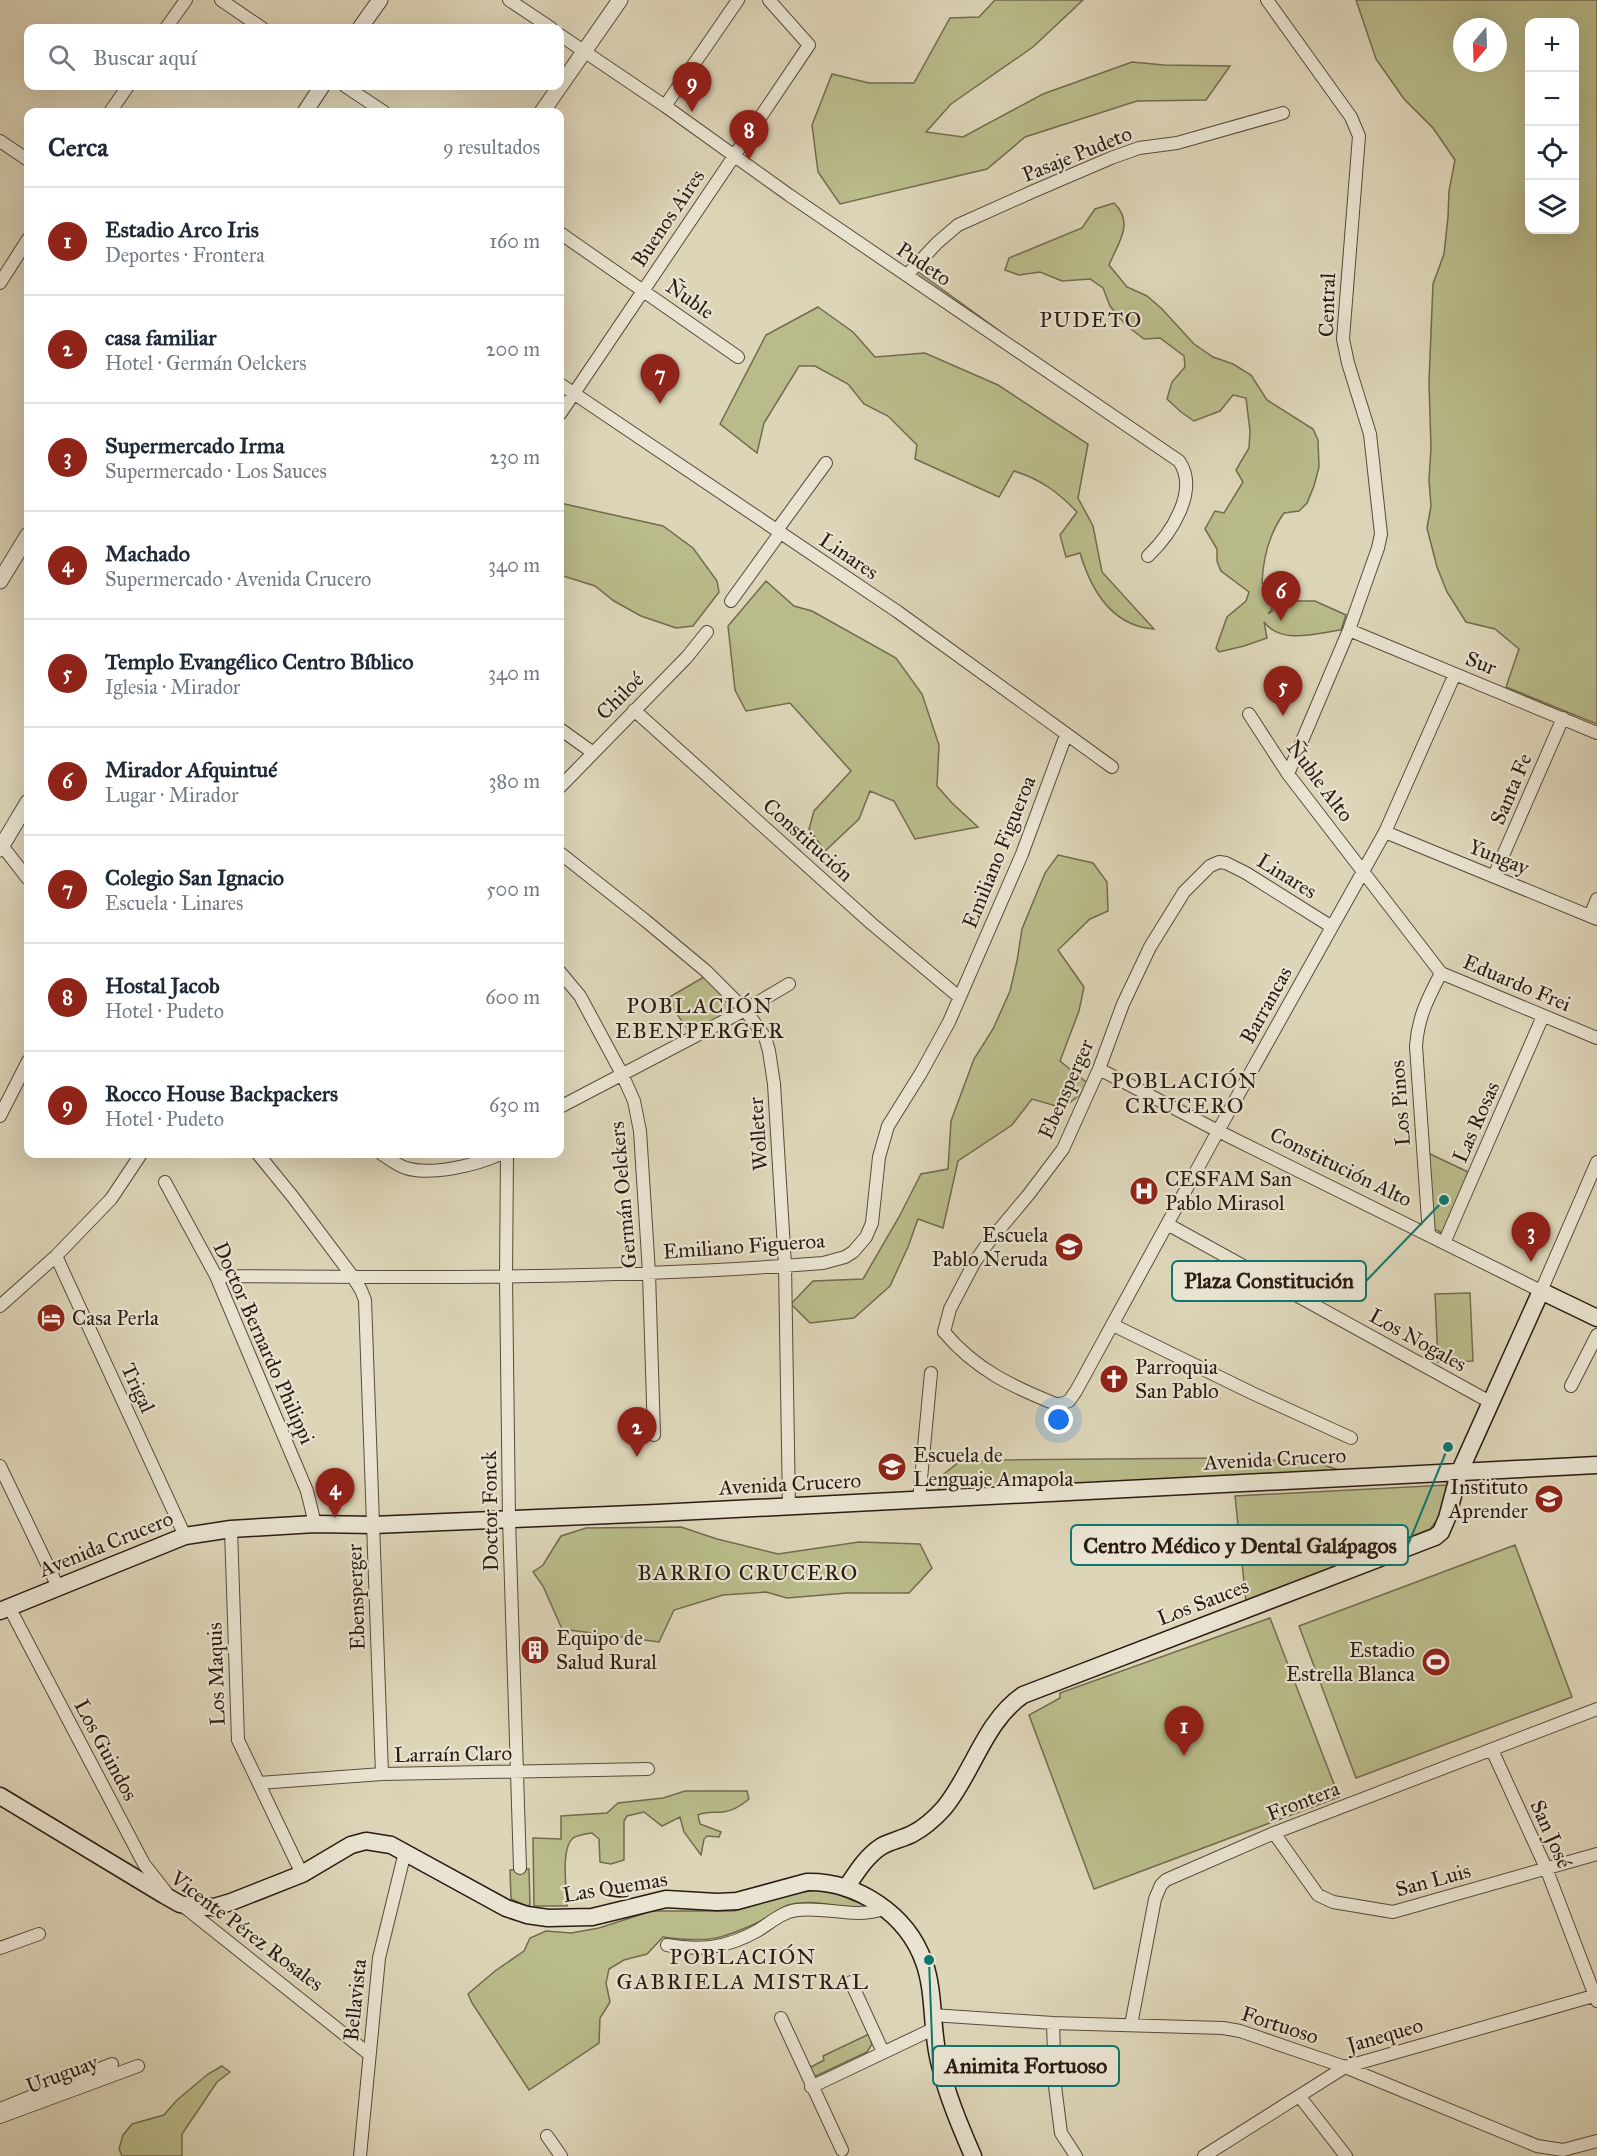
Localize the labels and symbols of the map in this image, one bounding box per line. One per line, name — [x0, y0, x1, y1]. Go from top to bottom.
north arrow — [1453, 18, 1507, 72]
pin: 9 — [672, 63, 712, 112]
pin: 8 — [730, 110, 768, 160]
street label: Pasaje Pudeto — [1018, 120, 1136, 188]
street label: Buenos Aires — [626, 164, 710, 272]
street label: Pudeto — [892, 236, 957, 292]
street label: Central — [1313, 272, 1341, 338]
street label: Ñuble — [661, 273, 719, 325]
district label: PUDETO — [1039, 306, 1143, 333]
pin: 7 — [640, 354, 680, 404]
street label: Linares — [815, 527, 883, 585]
pin: 6 — [1262, 572, 1300, 621]
street label: Sur — [1462, 645, 1500, 681]
pin: 5 — [1264, 666, 1302, 716]
street label: Chiloé — [591, 667, 649, 725]
street label: Ñuble Alto — [1281, 735, 1359, 827]
street label: Santa Fe — [1484, 749, 1538, 829]
street label: Emiliano Figueroa — [957, 772, 1041, 932]
street label: Constitución — [758, 793, 858, 887]
street label: Yungay — [1465, 833, 1534, 881]
street label: Linares — [1252, 848, 1322, 904]
street label: Eduardo Frei — [1459, 949, 1575, 1017]
street label: Barrancas — [1234, 962, 1298, 1048]
district label: POBLACIÓN EBENPERGER — [615, 992, 785, 1044]
street label: Ebensperger — [1032, 1035, 1100, 1143]
street label: Los Pinos — [1384, 1059, 1416, 1147]
district label: POBLACIÓN CRUCERO — [1111, 1067, 1259, 1119]
street label: Las Rosas — [1447, 1077, 1505, 1167]
street label: Wolleter — [742, 1096, 774, 1172]
street label: Germán Oelckers — [604, 1120, 642, 1270]
street label: Constitución Alto — [1266, 1121, 1417, 1213]
place label: CESFAM San Pablo Mirasol — [1165, 1166, 1292, 1216]
hospital icon: CESFAM San Pablo Mirasol — [1128, 1175, 1160, 1207]
pin: 3 — [1512, 1212, 1550, 1262]
place label: Escuela Pablo Neruda — [932, 1222, 1048, 1272]
street label: Emiliano Figueroa — [662, 1227, 826, 1265]
school or university icon: Escuela Pablo Neruda — [1053, 1231, 1085, 1263]
street label: Doctor Bernardo Philippi — [208, 1238, 320, 1448]
callout: Plaza Constitución — [1172, 1261, 1366, 1301]
text: Plaza Constitución — [1184, 1267, 1354, 1294]
hotel icon: Casa Perla — [35, 1302, 67, 1334]
street label: Los Nogales — [1365, 1303, 1471, 1377]
place label: Casa Perla — [72, 1305, 159, 1331]
place label: Parroquia San Pablo — [1135, 1354, 1219, 1404]
street label: Trigal — [115, 1359, 161, 1417]
church icon: Parroquia San Pablo — [1098, 1363, 1130, 1395]
your location — [1044, 1405, 1073, 1434]
pin: 2 — [618, 1408, 656, 1457]
place label: Escuela de Lenguaje Amapola — [913, 1442, 1074, 1492]
street label: Avenida Crucero — [1202, 1442, 1347, 1476]
street label: Doctor Fonck — [476, 1450, 504, 1572]
school or university icon: Escuela de Lenguaje Amapola — [876, 1451, 908, 1483]
street label: Avenida Crucero — [717, 1467, 862, 1501]
pin: 4 — [316, 1468, 354, 1518]
place label: Instituto Aprender — [1447, 1474, 1528, 1524]
school or university icon: Instituto Aprender — [1533, 1483, 1565, 1515]
street label: Avenida Crucero — [34, 1505, 177, 1583]
callout: Centro Médico y Dental Galápagos — [1071, 1525, 1408, 1565]
text: Centro Médico y Dental Galápagos — [1083, 1532, 1397, 1559]
street label: Ebensperger — [341, 1543, 371, 1651]
district label: BARRIO CRUCERO — [637, 1559, 859, 1586]
street label: Los Sauces — [1154, 1573, 1252, 1631]
street label: Los Maquis — [201, 1622, 231, 1726]
place label: Equipo de Salud Rural — [556, 1625, 657, 1675]
building icon: Equipo de Salud Rural — [519, 1634, 551, 1666]
place label: Estadio Estrella Blanca — [1286, 1637, 1415, 1687]
sports icon: Estadio Estrella Blanca — [1420, 1646, 1452, 1678]
street label: Los Guindos — [68, 1695, 144, 1805]
pin: 1 — [1164, 1706, 1204, 1756]
street label: Larraín Claro — [394, 1740, 512, 1768]
street label: Frontera — [1263, 1775, 1343, 1827]
street label: San José — [1524, 1796, 1578, 1872]
street label: San Luis — [1392, 1857, 1474, 1903]
street label: Vicente Pérez Rosales — [165, 1864, 329, 1997]
street label: Las Quemas — [561, 1866, 669, 1908]
district label: POBLACIÓN GABRIELA MISTRAL — [617, 1943, 869, 1995]
street label: Bellavista — [338, 1957, 372, 2042]
street label: Fortuoso — [1238, 2000, 1322, 2050]
street label: Janequeo — [1342, 2012, 1426, 2059]
callout: Animita Fortuoso — [933, 2046, 1119, 2086]
street label: Uruguay — [22, 2049, 103, 2099]
text: Animita Fortuoso — [943, 2052, 1107, 2079]

